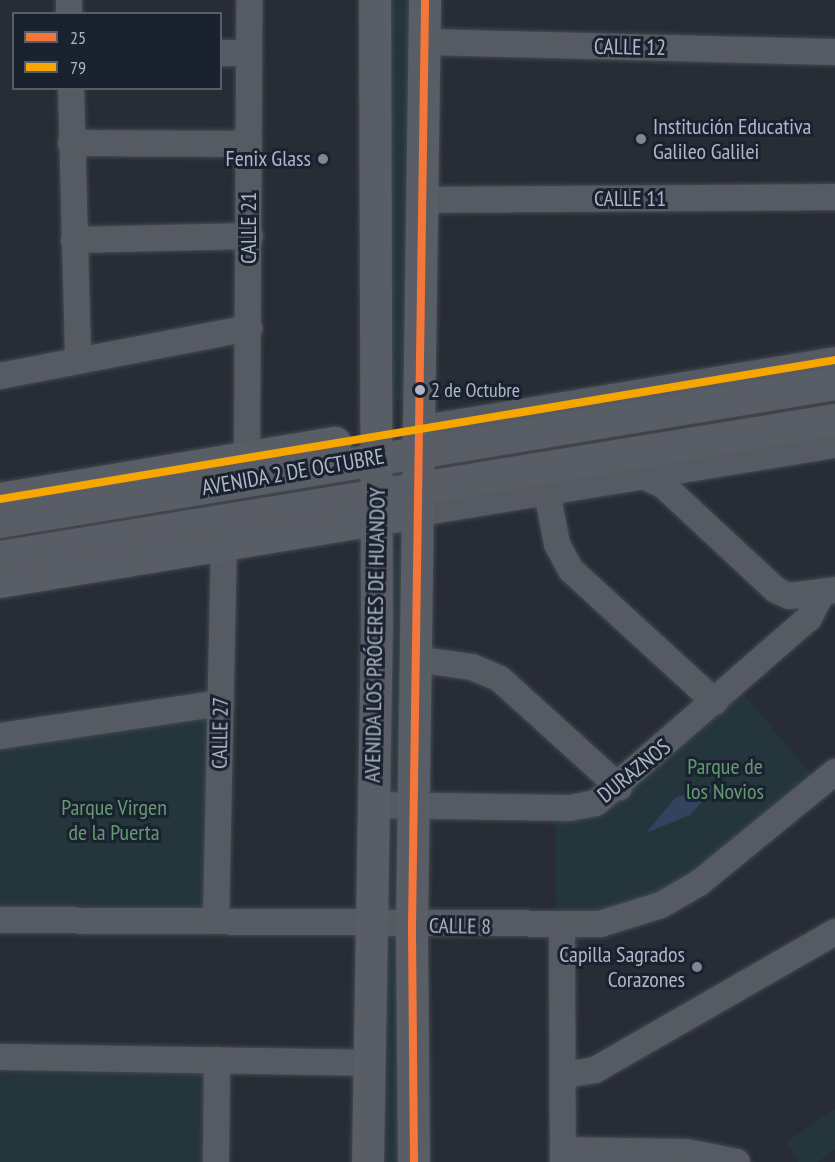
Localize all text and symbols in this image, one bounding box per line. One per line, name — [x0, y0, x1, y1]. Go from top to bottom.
legend — [12, 12, 222, 90]
text: 25 — [70, 26, 86, 49]
street label: CALLE 12 — [594, 33, 666, 61]
text: 79 — [70, 56, 86, 79]
place label: Institución Educativa Galileo Galilei — [653, 113, 811, 164]
marker: Institución Educativa Galileo Galilei — [634, 132, 648, 146]
place label: Fenix Glass — [225, 146, 311, 172]
marker: Fenix Glass — [316, 152, 330, 166]
street label: CALLE 11 — [594, 186, 666, 212]
street label: CALLE 21 — [236, 192, 262, 264]
place label: 2 de Octubre — [431, 378, 520, 402]
marker: 2 de Octubre — [414, 384, 426, 396]
street label: AVENIDA 2 DE OCTUBRE — [199, 443, 387, 501]
street label: AVENIDA LOS PRÓCERES DE HUANDOY — [359, 487, 391, 783]
street label: CALLE 27 — [206, 697, 234, 769]
street label: DURAZNOS — [592, 734, 676, 808]
park label: Parque de los Novios — [686, 753, 764, 804]
park label: Parque Virgen de la Puerta — [61, 794, 167, 846]
street label: CALLE 8 — [429, 912, 491, 940]
place label: Capilla Sagrados Corazones — [559, 941, 685, 992]
marker: Capilla Sagrados Corazones — [690, 960, 704, 974]

